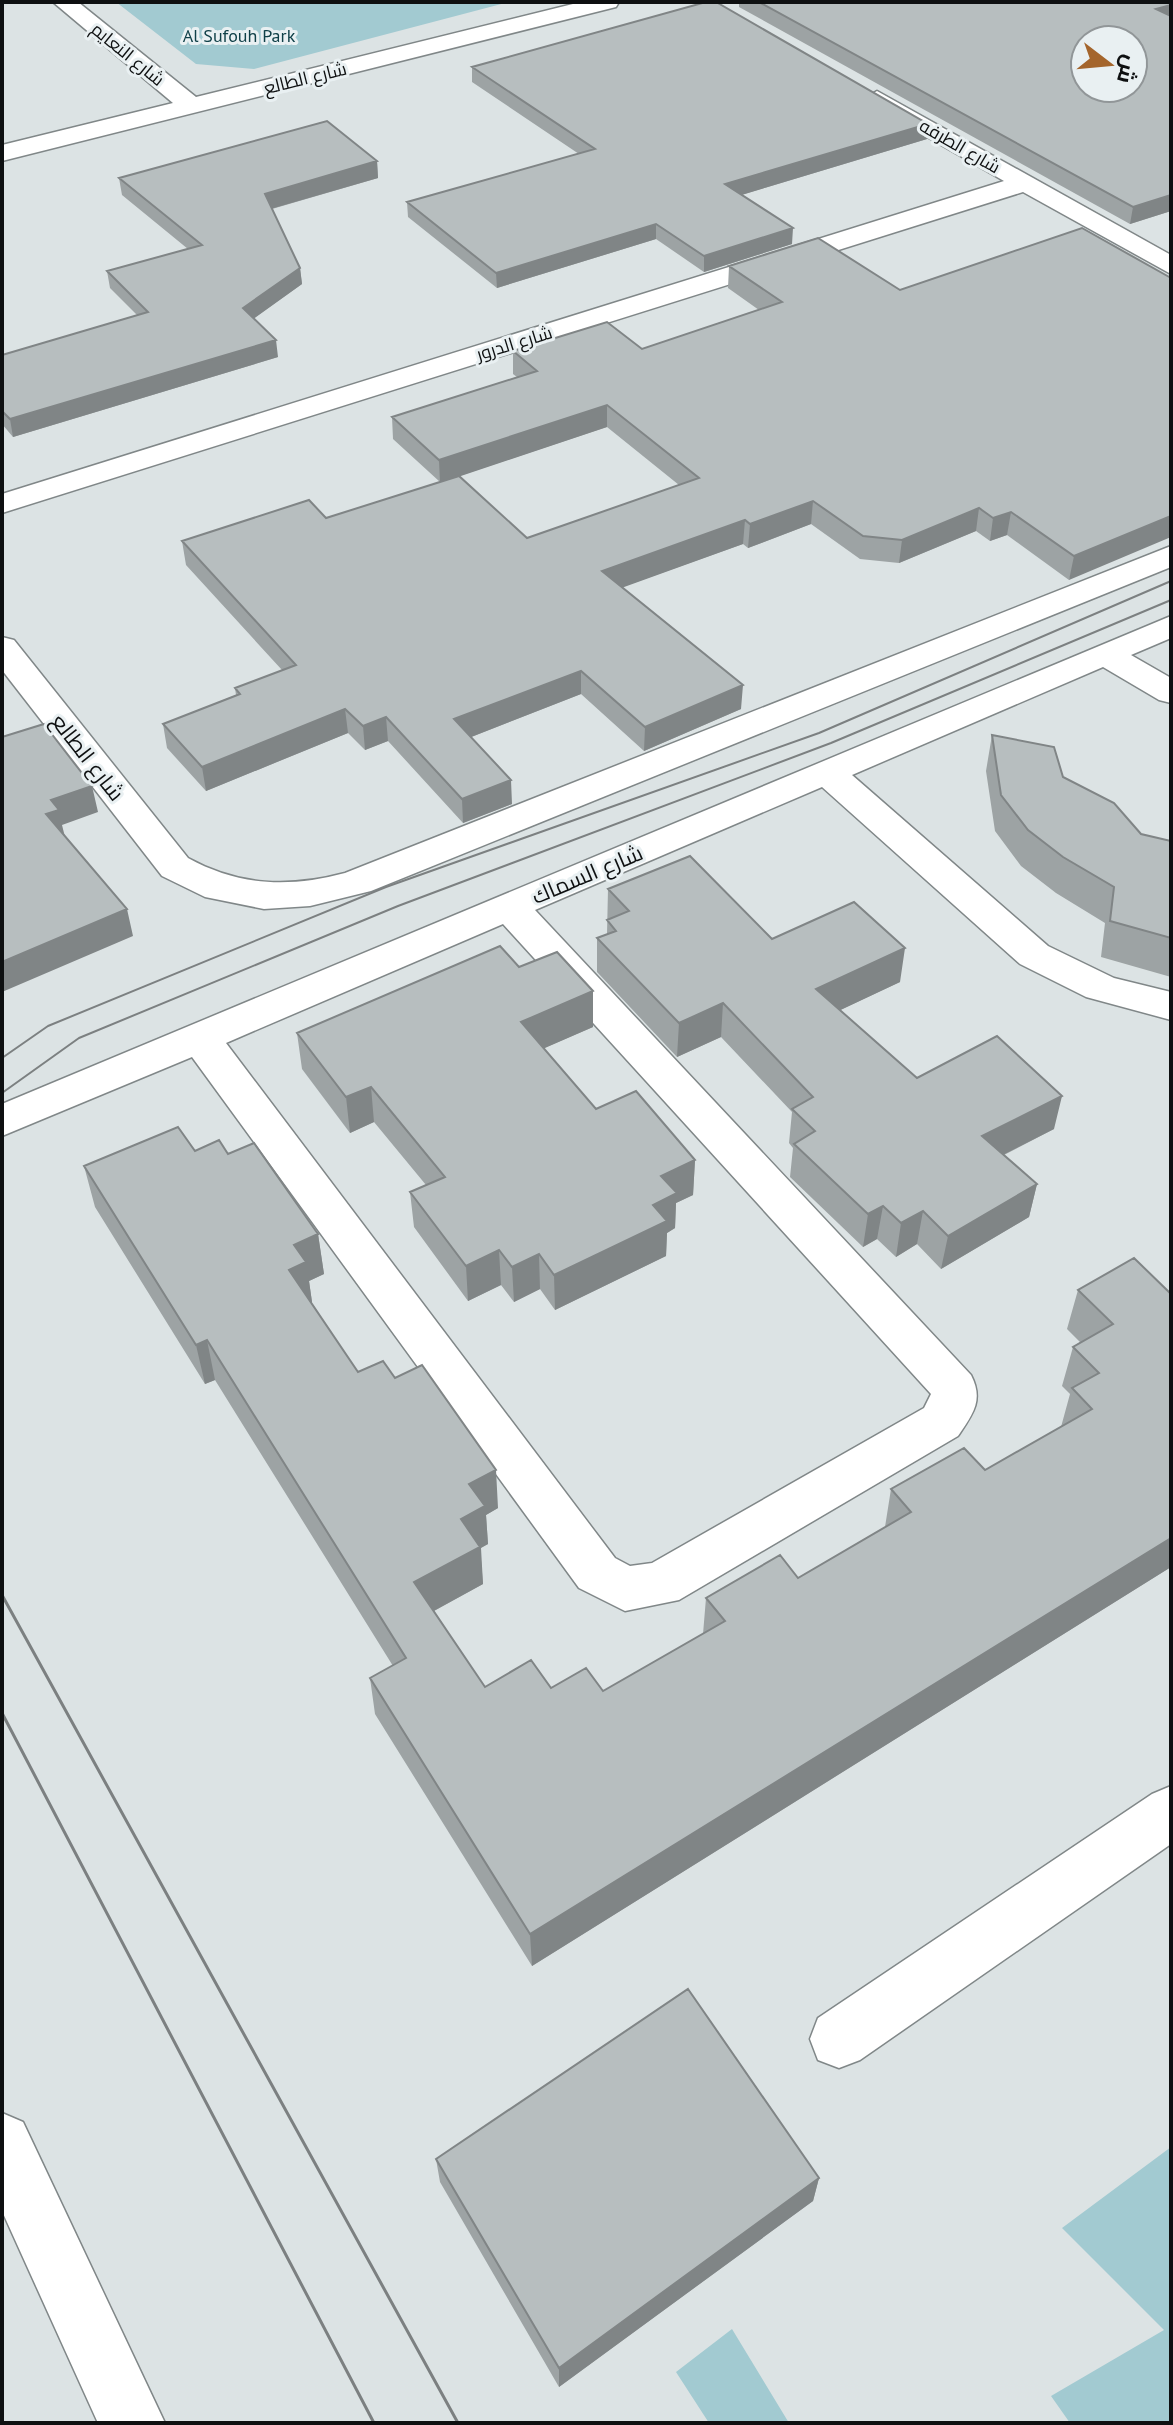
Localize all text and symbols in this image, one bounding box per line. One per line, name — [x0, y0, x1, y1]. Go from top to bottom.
street label: شارع النعايم — [86, 17, 170, 91]
park label: Al Sufouh Park — [183, 24, 296, 47]
north arrow — [1069, 24, 1149, 104]
text: ش — [1111, 52, 1146, 87]
street label: شارع الطالع — [261, 57, 349, 100]
street label: شارع الطرفه — [915, 114, 1005, 179]
street label: شارع الدرور — [472, 321, 555, 367]
street label: شارع الطالع — [44, 708, 131, 807]
street label: شارع السماك — [527, 838, 647, 911]

